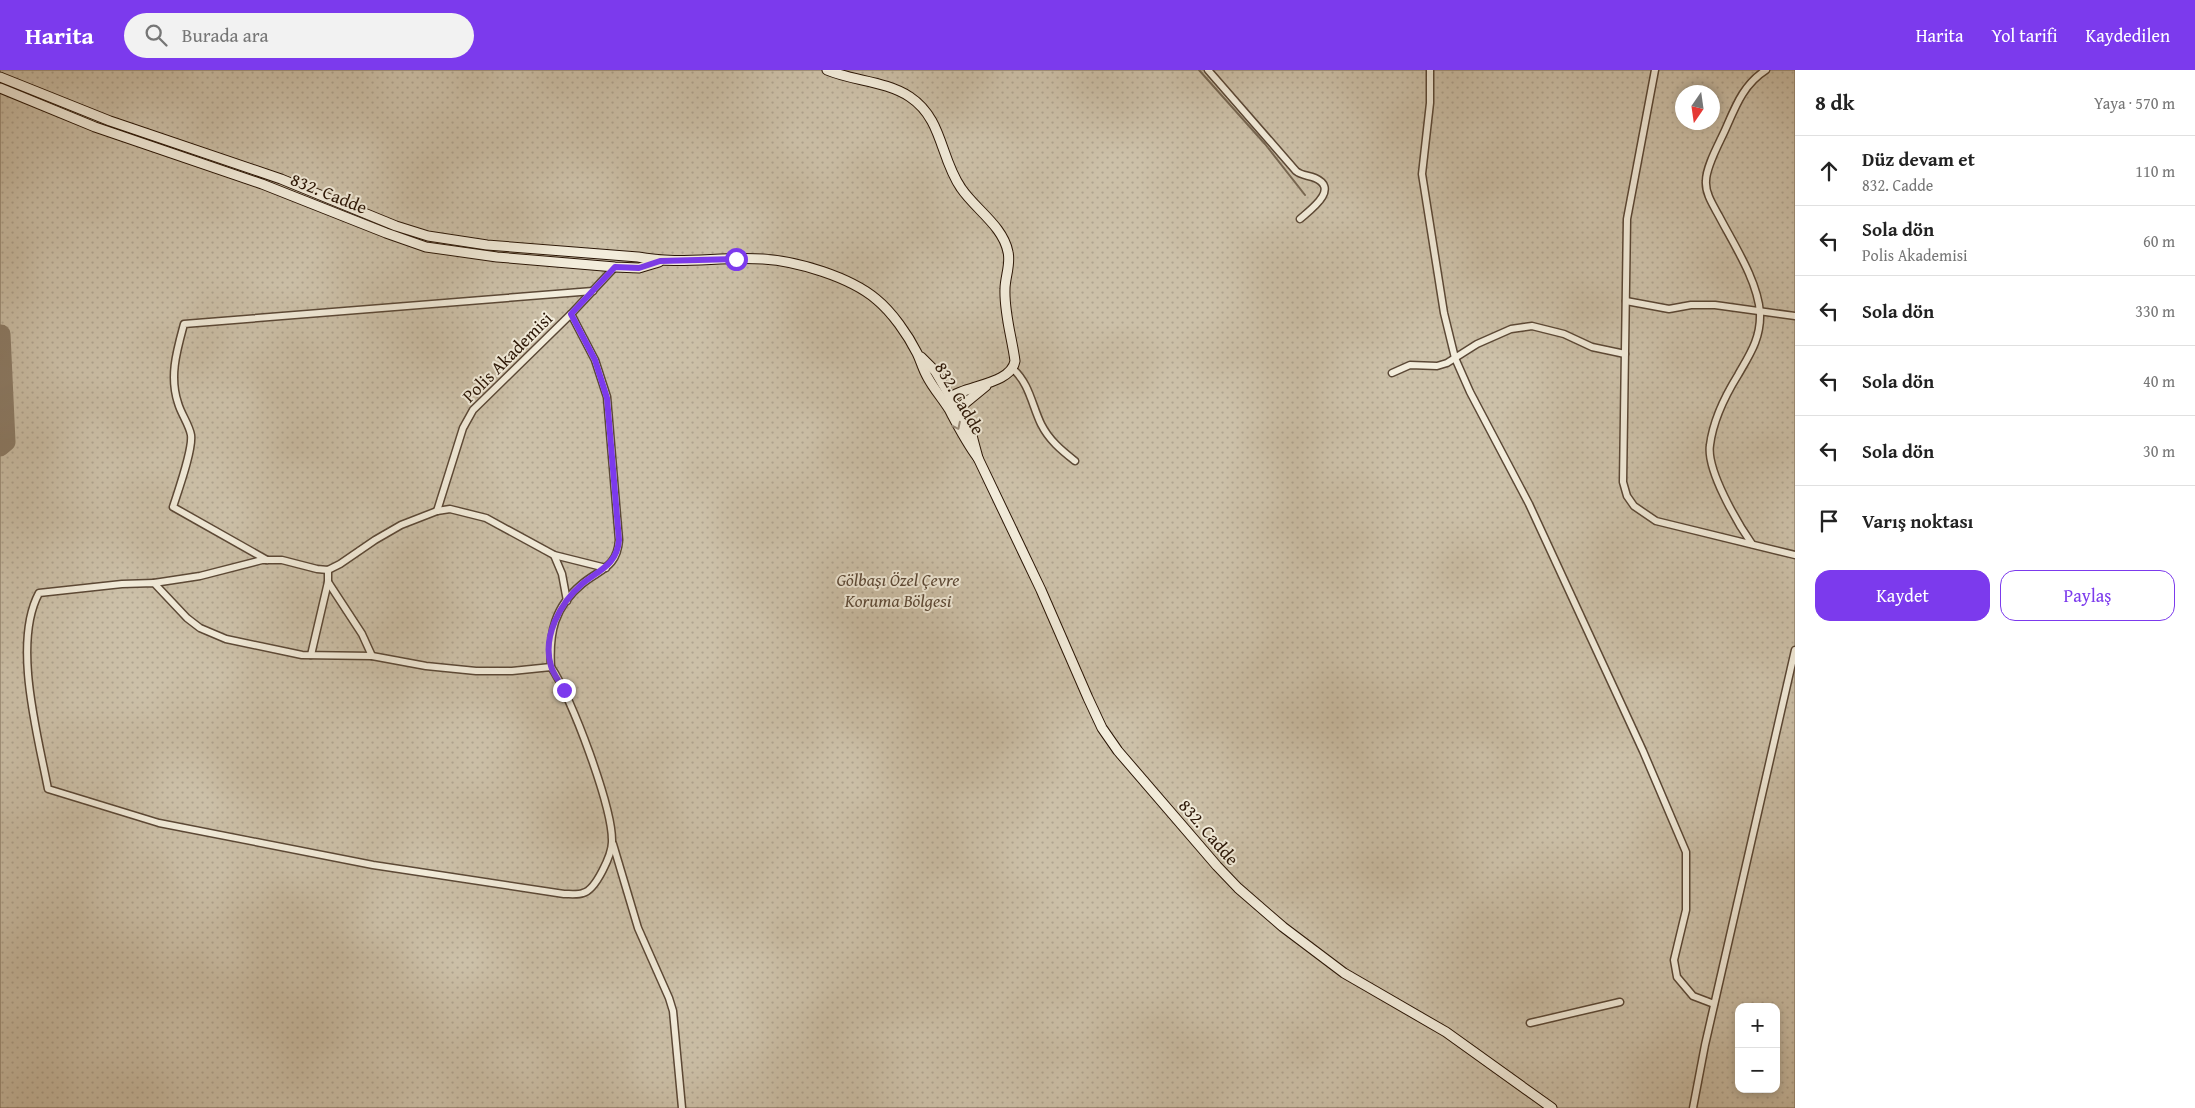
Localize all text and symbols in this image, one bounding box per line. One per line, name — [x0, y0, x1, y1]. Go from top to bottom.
search box — [124, 13, 474, 58]
text: Harita — [25, 18, 94, 53]
icon: search — [142, 21, 170, 49]
text: Burada ara — [182, 21, 268, 49]
text: Harita — [1916, 22, 1963, 49]
text: Yol tarifi — [1991, 22, 2058, 49]
text: Kaydedilen — [2086, 22, 2170, 49]
north arrow — [1675, 85, 1720, 130]
text: 8 dk — [1815, 87, 1855, 118]
text: Yaya · 570 m — [2094, 91, 2175, 115]
text: Düz devam et — [1862, 145, 1975, 173]
icon: ahead — [1815, 157, 1843, 185]
text: 110 m — [2135, 159, 2175, 183]
street label: 832. Cadde — [287, 165, 371, 221]
text: 832. Cadde — [1862, 173, 1933, 197]
text: Sola dön — [1862, 215, 1934, 243]
icon: left — [1815, 227, 1843, 255]
text: 60 m — [2143, 229, 2175, 253]
text: Polis Akademisi — [1862, 243, 1967, 267]
route start — [725, 248, 748, 271]
icon: left — [1815, 297, 1843, 325]
text: Sola dön — [1862, 297, 1934, 325]
text: 330 m — [2135, 299, 2175, 323]
street label: Polis Akademisi — [456, 306, 558, 408]
street label: 832. Cadde — [928, 356, 992, 440]
icon: left — [1815, 367, 1843, 395]
text: Sola dön — [1862, 367, 1934, 395]
text: 40 m — [2143, 369, 2175, 393]
one-way arrow — [951, 421, 961, 430]
icon: left — [1815, 437, 1843, 465]
text: Sola dön — [1862, 437, 1934, 465]
text: 30 m — [2143, 439, 2175, 463]
icon: arrive — [1815, 507, 1843, 535]
text: Varış noktası — [1862, 507, 1973, 535]
park label: Gölbaşı Özel Çevre Koruma Bölgesi — [836, 566, 960, 614]
button: Kaydet — [1815, 570, 1990, 621]
button: Paylaş — [2000, 570, 2175, 621]
route end — [553, 679, 576, 702]
street label: 832. Cadde — [1172, 793, 1246, 871]
map controls — [1735, 1003, 1780, 1093]
button: + — [1735, 1003, 1780, 1048]
button: − — [1735, 1048, 1780, 1093]

